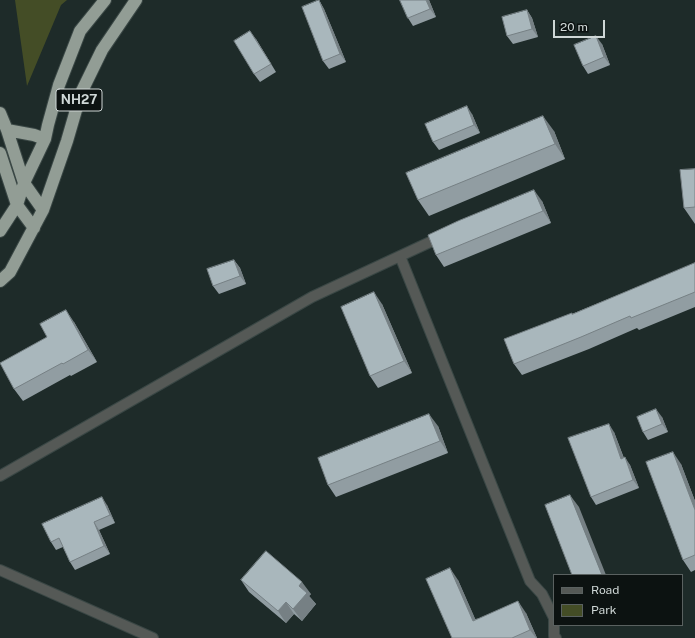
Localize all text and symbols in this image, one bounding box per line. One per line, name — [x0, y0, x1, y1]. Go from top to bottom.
scale bar — [555, 12, 607, 38]
text: 20 m — [560, 20, 588, 34]
road number: NH27 — [56, 89, 102, 111]
legend — [553, 574, 683, 626]
text: Road — [591, 583, 619, 597]
text: Park — [591, 603, 617, 617]

